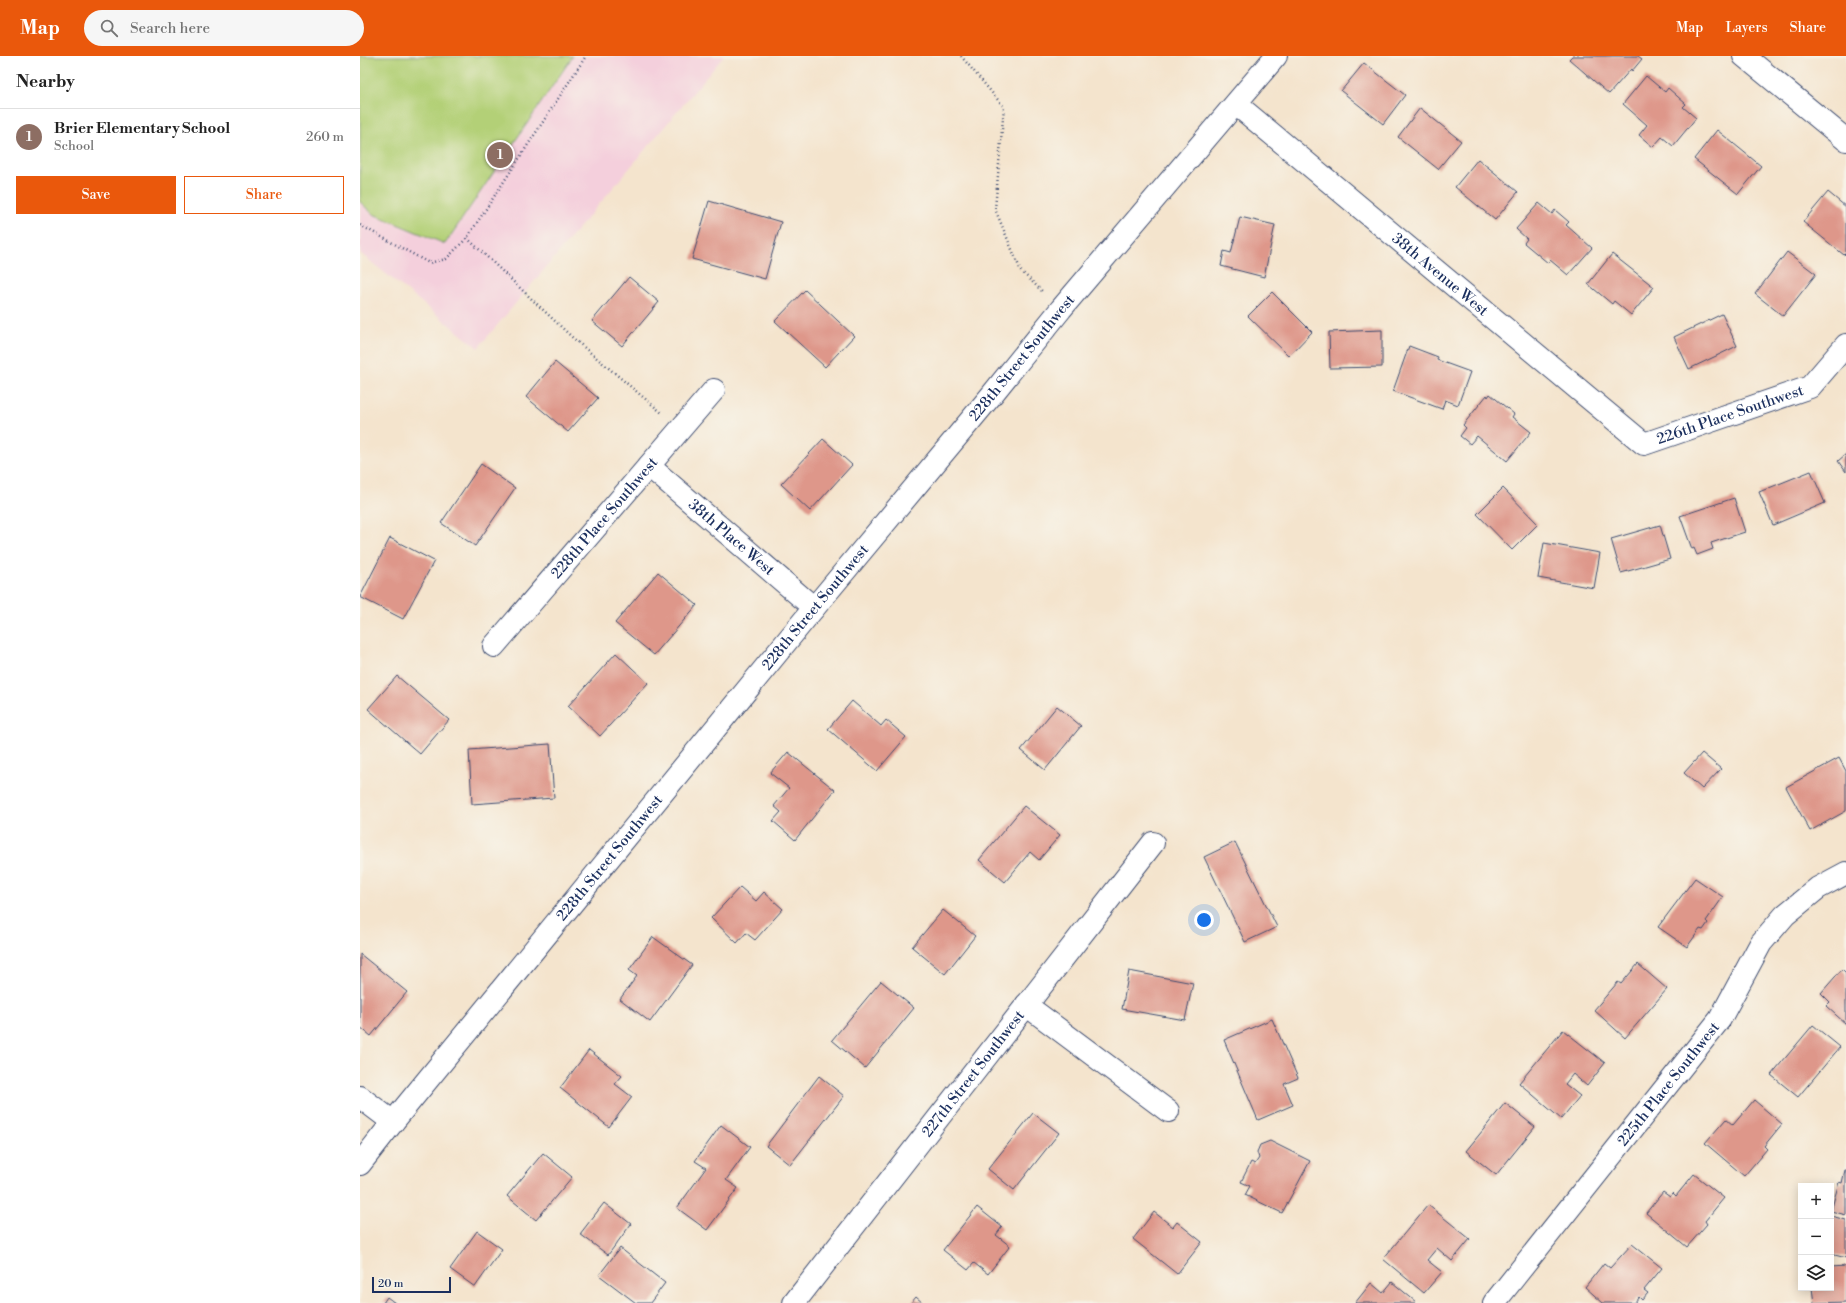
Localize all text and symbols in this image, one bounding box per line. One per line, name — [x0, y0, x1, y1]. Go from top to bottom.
search box — [84, 10, 364, 46]
text: Map — [20, 16, 60, 40]
icon: search — [98, 17, 120, 39]
text: Search here — [130, 19, 210, 38]
text: Map — [1676, 19, 1703, 37]
text: Layers — [1725, 19, 1768, 37]
text: Share — [1790, 19, 1826, 37]
text: Nearby — [16, 71, 75, 93]
text: Brier Elementary School — [54, 119, 230, 138]
text: 1 — [26, 129, 32, 145]
text: 260 m — [306, 129, 344, 145]
text: School — [54, 138, 94, 154]
pin: 1 — [487, 140, 513, 170]
button: Save — [16, 176, 176, 214]
button: Share — [184, 176, 344, 214]
street label: 38th Avenue West — [1388, 229, 1493, 320]
street label: 228th Street Southwest — [965, 290, 1079, 425]
street label: 226th Place Southwest — [1654, 380, 1807, 448]
street label: 228th Place Southwest — [547, 453, 662, 583]
street label: 38th Place West — [685, 495, 779, 580]
street label: 228th Street Southwest — [757, 540, 873, 674]
street label: 228th Street Southwest — [552, 790, 667, 925]
your location — [1194, 910, 1214, 930]
street label: 227th Street Southwest — [918, 1006, 1029, 1141]
street label: 225th Place Southwest — [1613, 1017, 1724, 1150]
map controls — [1798, 1183, 1834, 1291]
button: + — [1798, 1183, 1834, 1219]
button: − — [1798, 1219, 1834, 1255]
button: layers — [1798, 1255, 1834, 1291]
scale bar — [372, 1275, 451, 1294]
text: 20 m — [378, 1277, 403, 1291]

